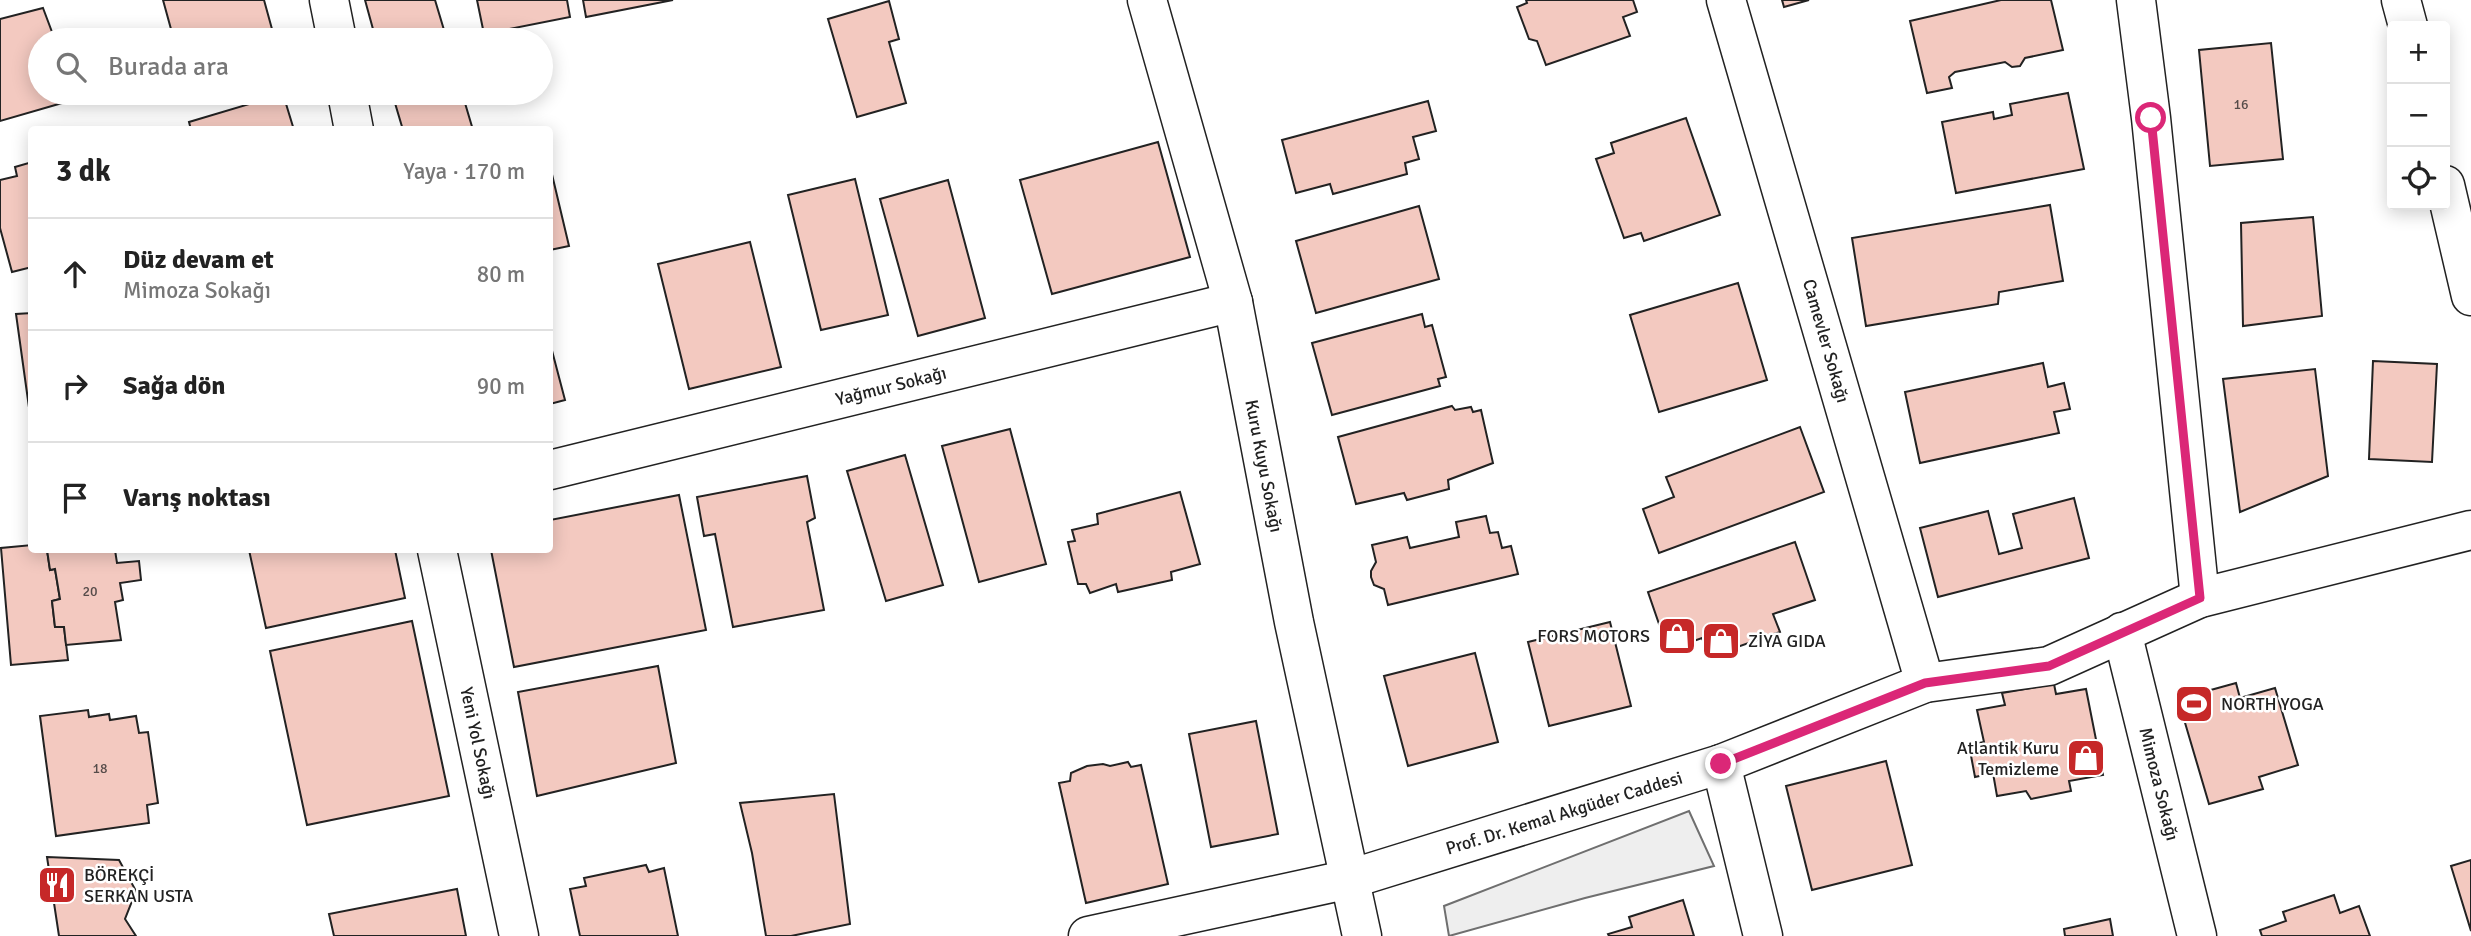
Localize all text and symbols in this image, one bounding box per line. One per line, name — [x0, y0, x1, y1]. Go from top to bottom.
map controls — [2387, 21, 2450, 210]
button: + — [2387, 21, 2450, 84]
search box — [28, 28, 553, 105]
icon: search — [52, 48, 90, 86]
text: Burada ara — [108, 51, 229, 83]
button: − — [2387, 84, 2450, 147]
house number: 16 — [2233, 96, 2249, 113]
route start — [2135, 102, 2166, 133]
button: locate — [2387, 147, 2450, 210]
text: 3 dk — [56, 153, 111, 190]
text: Yaya · 170 m — [403, 157, 525, 186]
text: Düz devam et — [123, 244, 274, 276]
icon: ahead — [56, 255, 94, 293]
text: 80 m — [477, 260, 525, 289]
text: Mimoza Sokağı — [123, 276, 271, 305]
street label: Camevler Sokağı — [1798, 277, 1854, 405]
street label: Yağmur Sokağı — [833, 362, 949, 410]
icon: right — [56, 367, 94, 405]
text: Sağa dön — [123, 370, 226, 402]
text: 90 m — [477, 372, 525, 401]
street label: Kuru Kuyu Sokağı — [1240, 398, 1288, 534]
icon: arrive — [56, 479, 94, 517]
text: Varış noktası — [123, 482, 271, 514]
house number: 20 — [82, 583, 98, 600]
shop icon: FORS MOTORS — [1656, 615, 1698, 657]
shop icon: ZİYA GIDA — [1700, 620, 1742, 662]
place label: FORS MOTORS — [1537, 625, 1650, 647]
place label: ZİYA GIDA — [1748, 630, 1826, 652]
sports icon: NORTH YOGA — [2173, 683, 2215, 725]
street label: Yeni Yol Sokağı — [455, 685, 501, 801]
place label: NORTH YOGA — [2221, 693, 2324, 715]
street label: Mimoza Sokağı — [2134, 725, 2184, 843]
place label: Atlantik Kuru Temizleme — [1957, 737, 2059, 780]
shop icon: Atlantik Kuru Temizleme — [2065, 737, 2107, 779]
route end — [1705, 748, 1736, 779]
house number: 18 — [92, 760, 108, 777]
street label: Prof. Dr. Kemal Akgüder Caddesi — [1443, 766, 1685, 860]
restaurant icon: BÖREKÇİ SERKAN USTA — [36, 864, 78, 906]
place label: BÖREKÇİ SERKAN USTA — [84, 864, 193, 907]

